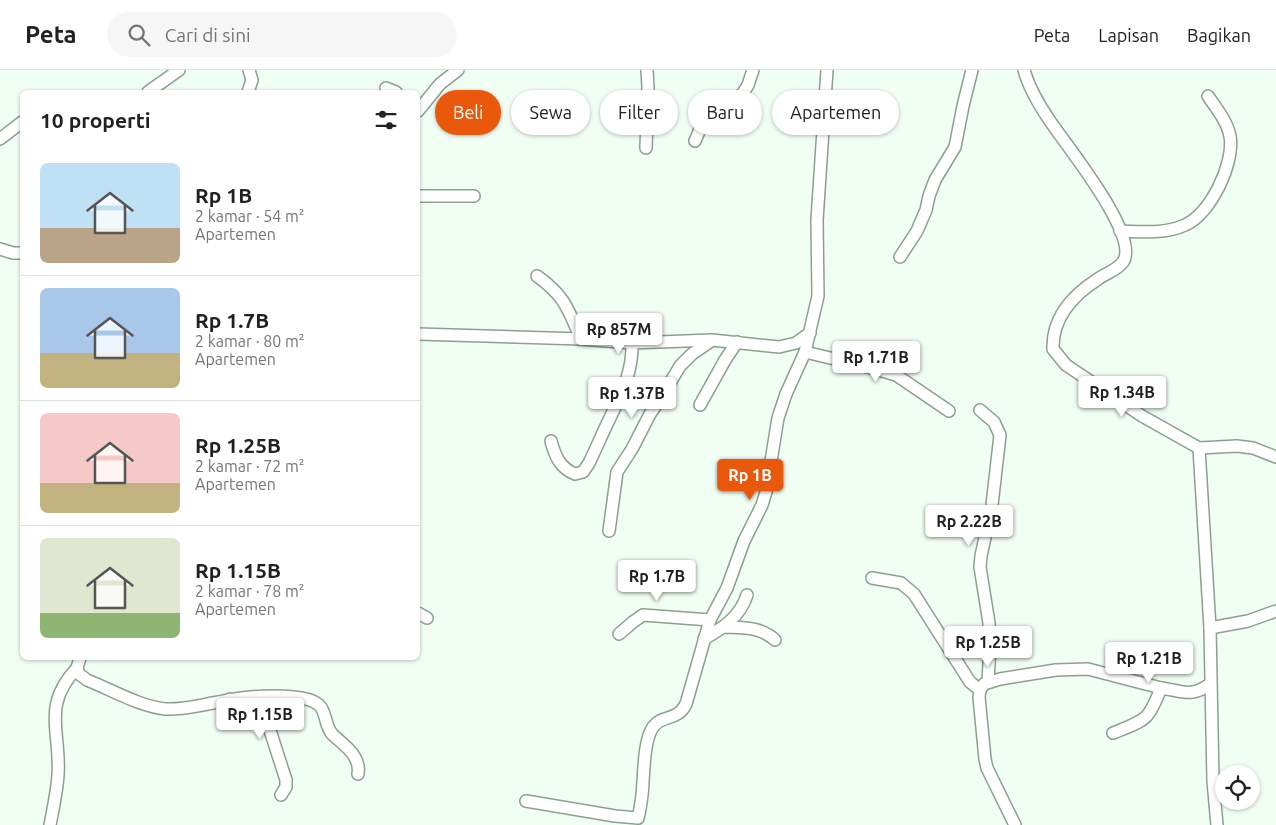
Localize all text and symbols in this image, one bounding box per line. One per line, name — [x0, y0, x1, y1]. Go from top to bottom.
search box — [107, 12, 457, 57]
text: Peta — [25, 21, 77, 48]
icon: search — [125, 21, 153, 49]
text: Cari di sini — [165, 24, 251, 46]
text: Peta — [1034, 25, 1070, 45]
text: Lapisan — [1098, 25, 1159, 45]
text: Bagikan — [1187, 25, 1251, 45]
chip: Beli — [435, 90, 501, 135]
chip: Sewa — [511, 90, 590, 135]
chip: Filter — [600, 90, 678, 135]
chip: Baru — [688, 90, 762, 135]
chip: Apartemen — [772, 90, 899, 135]
icon: filters — [372, 106, 400, 134]
text: 10 properti — [40, 108, 151, 132]
icon: home — [80, 183, 140, 243]
text: Rp 1B — [195, 183, 252, 207]
text: 2 kamar · 54 m² — [195, 207, 305, 225]
text: Apartemen — [195, 225, 276, 243]
icon: home — [80, 308, 140, 368]
text: Rp 1.7B — [195, 308, 269, 332]
pin: Rp 857M — [573, 312, 665, 355]
text: Rp 857M — [586, 320, 652, 338]
text: 2 kamar · 80 m² — [195, 332, 305, 350]
pin: Rp 1.71B — [824, 340, 928, 383]
text: Rp 1.71B — [843, 348, 909, 366]
text: Apartemen — [195, 350, 276, 368]
pin: Rp 1.37B — [580, 376, 684, 419]
pin: Rp 1.34B — [1070, 376, 1174, 418]
text: Rp 1.34B — [1089, 383, 1155, 401]
text: Rp 1.37B — [599, 384, 665, 402]
icon: home — [80, 433, 140, 493]
text: Rp 1.25B — [195, 433, 281, 457]
text: 2 kamar · 72 m² — [195, 457, 305, 475]
pin: Rp 1B — [715, 458, 785, 501]
text: Rp 1B — [728, 466, 772, 484]
text: Apartemen — [195, 475, 276, 493]
pin: Rp 2.22B — [917, 504, 1021, 547]
text: Rp 2.22B — [936, 512, 1002, 530]
icon: home — [80, 558, 140, 618]
text: Rp 1.15B — [195, 558, 281, 582]
pin: Rp 1.7B — [611, 560, 703, 602]
text: Rp 1.7B — [629, 567, 685, 585]
text: 2 kamar · 78 m² — [195, 582, 305, 600]
text: Apartemen — [195, 600, 276, 618]
pin: Rp 1.25B — [936, 626, 1040, 668]
text: Rp 1.25B — [955, 633, 1021, 651]
pin: Rp 1.21B — [1097, 642, 1201, 684]
text: Rp 1.21B — [1116, 649, 1182, 667]
pin: Rp 1.15B — [208, 698, 312, 740]
text: Rp 1.15B — [227, 705, 293, 723]
map controls — [1215, 765, 1260, 810]
button: locate — [1215, 765, 1260, 810]

